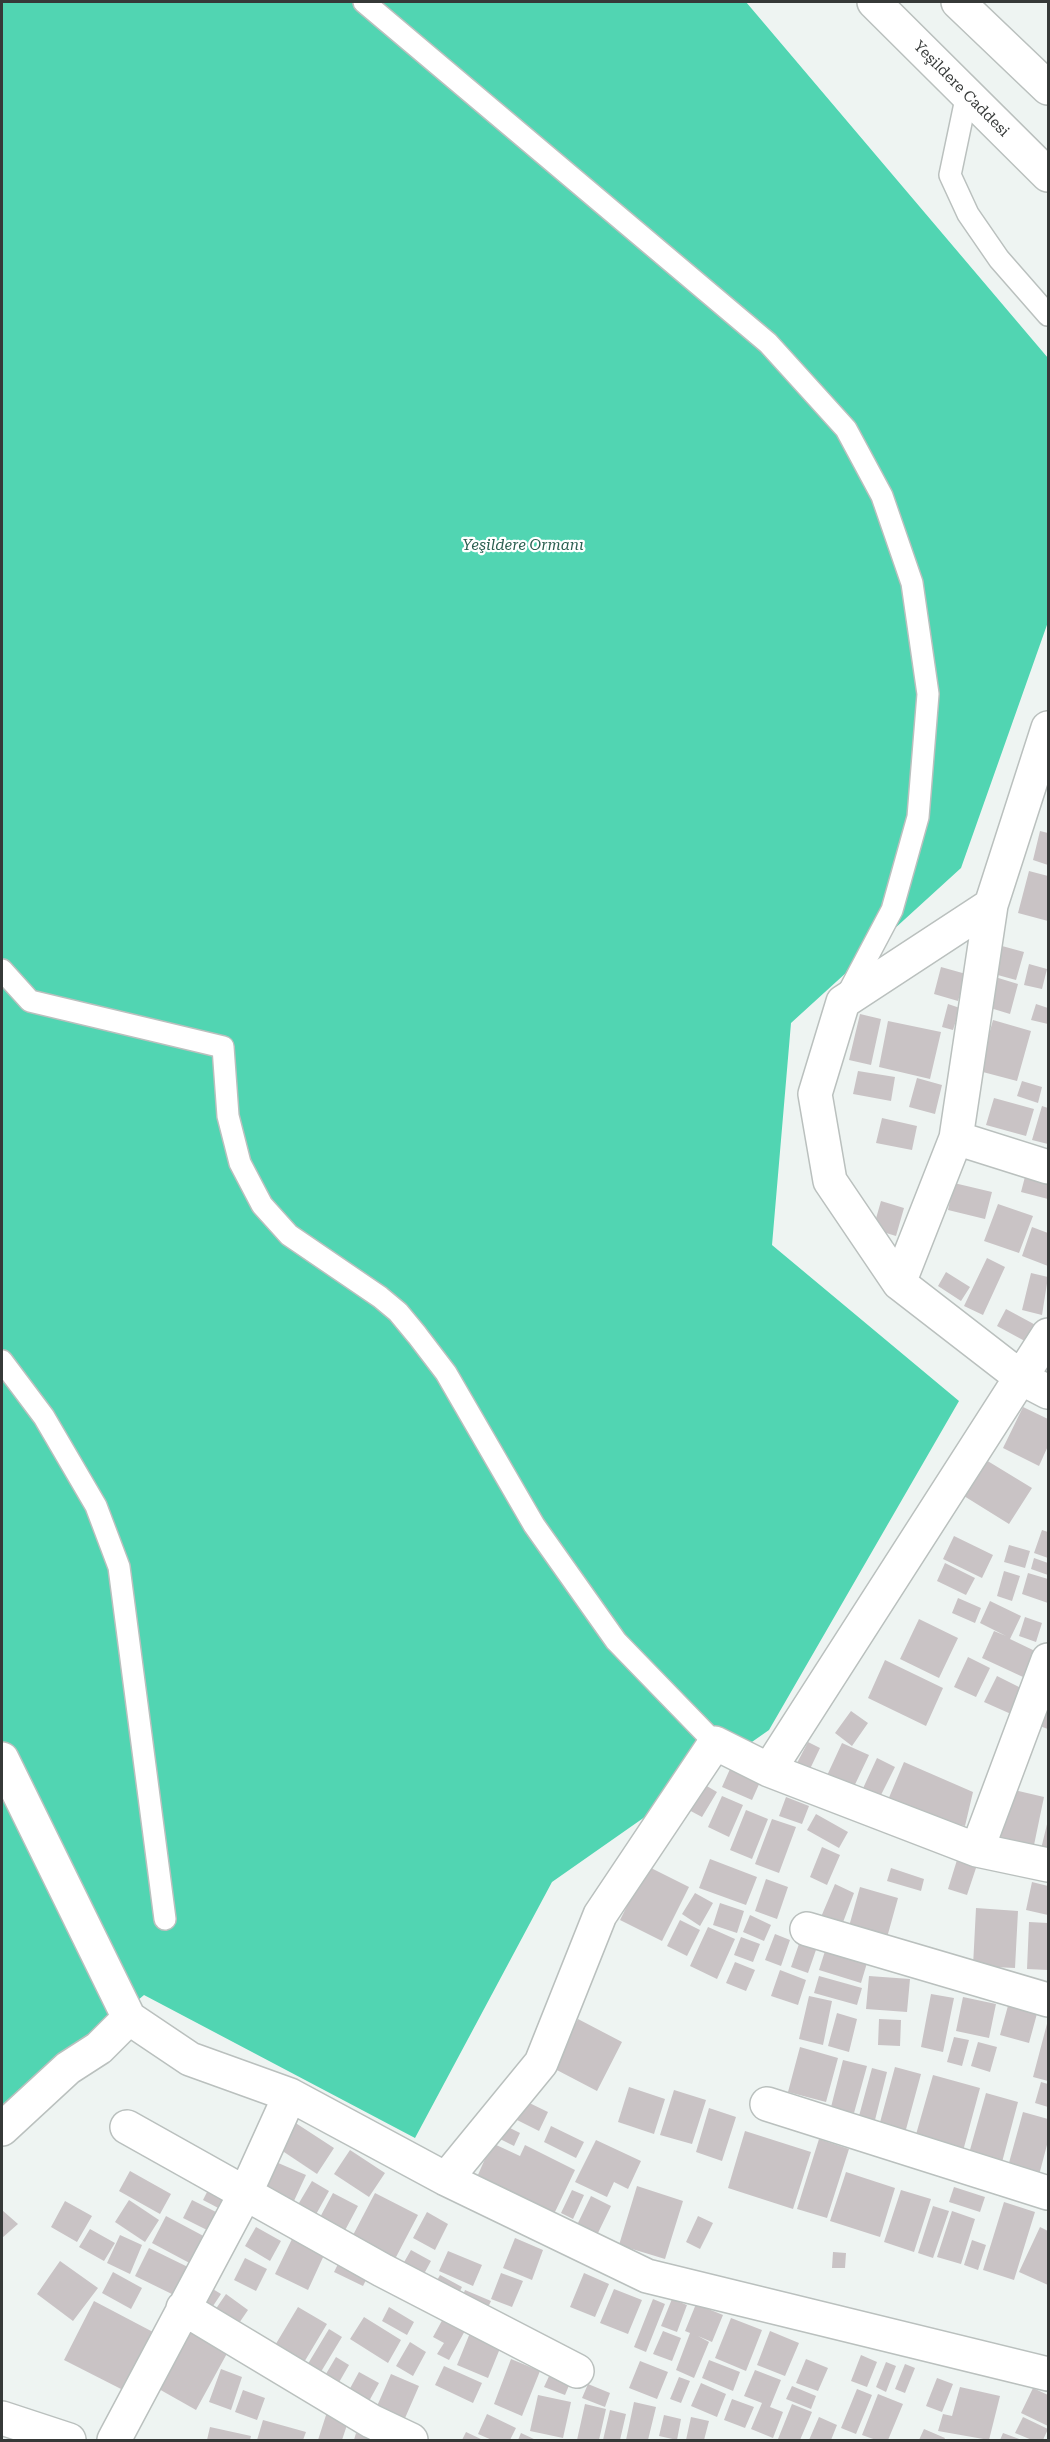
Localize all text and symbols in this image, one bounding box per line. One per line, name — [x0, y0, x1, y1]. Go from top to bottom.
street label: Yeşildere Caddesi — [909, 37, 1013, 141]
park label: Yeşildere Ormanı — [462, 537, 584, 555]

